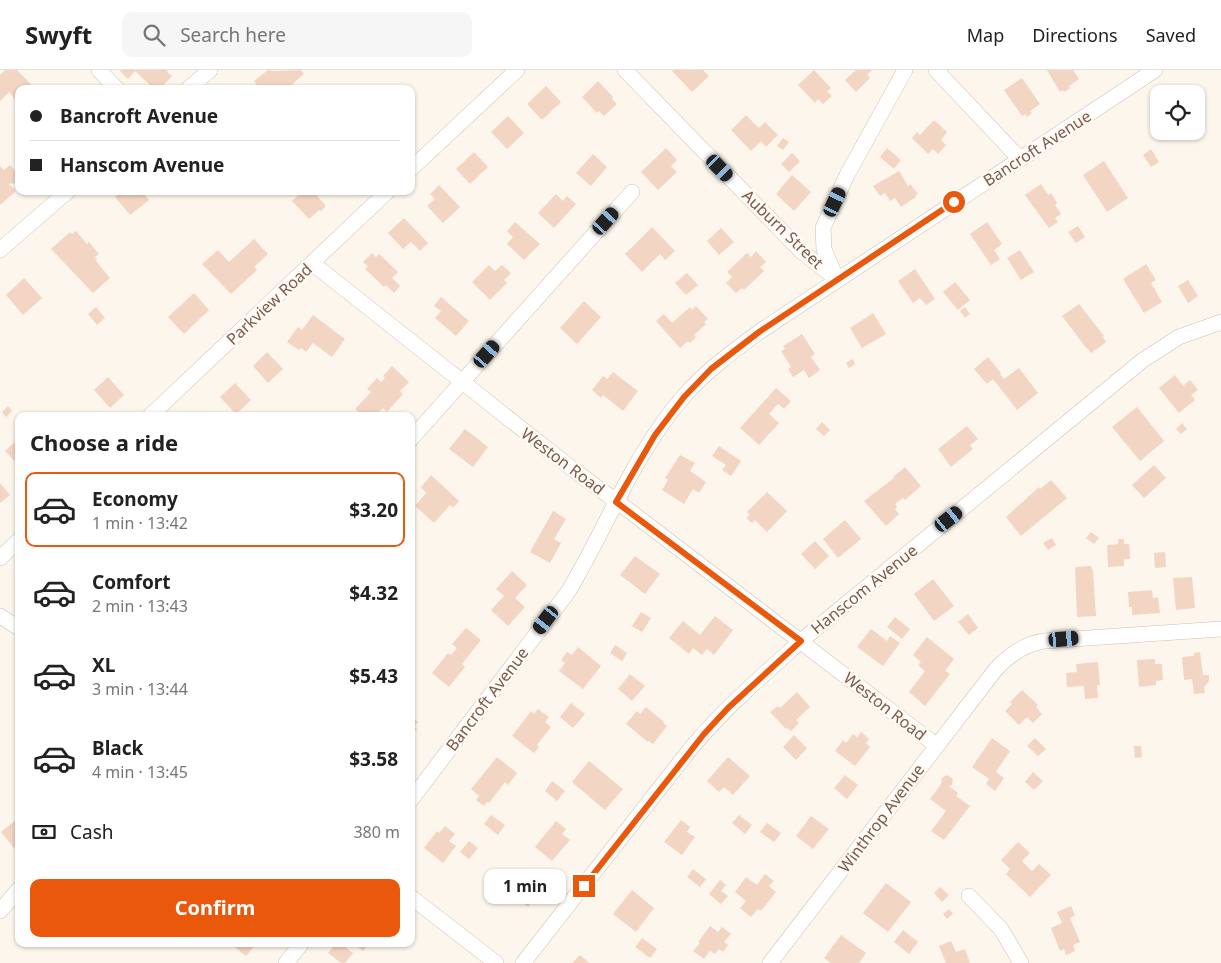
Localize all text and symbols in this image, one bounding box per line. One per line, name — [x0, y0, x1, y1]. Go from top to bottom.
search box — [122, 12, 472, 57]
text: Swyft — [25, 18, 92, 51]
icon: search — [140, 21, 168, 49]
text: Search here — [180, 22, 286, 48]
text: Map — [967, 23, 1004, 47]
text: Directions — [1032, 23, 1118, 47]
text: Saved — [1146, 23, 1196, 47]
map controls — [1150, 85, 1205, 140]
button: locate — [1150, 85, 1205, 140]
text: Bancroft Avenue — [60, 103, 218, 129]
street label: Bancroft Avenue — [979, 105, 1095, 191]
text: Hanscom Avenue — [60, 152, 224, 178]
car — [704, 152, 735, 184]
street label: Auburn Street — [738, 185, 829, 274]
car — [821, 185, 848, 219]
route start — [943, 191, 965, 213]
car — [590, 205, 621, 237]
street label: Parkview Road — [221, 258, 317, 350]
car — [471, 338, 502, 370]
street label: Weston Road — [517, 422, 609, 500]
text: Choose a ride — [30, 427, 178, 457]
text: Economy — [92, 486, 178, 512]
icon: car — [32, 487, 77, 532]
text: $3.20 — [349, 497, 398, 523]
car — [932, 504, 965, 534]
text: 1 min · 13:42 — [92, 512, 188, 534]
street label: Hanscom Avenue — [806, 539, 922, 639]
text: Comfort — [92, 569, 171, 595]
icon: car — [32, 570, 77, 615]
text: $4.32 — [349, 580, 398, 606]
text: 2 min · 13:43 — [92, 595, 188, 617]
car — [530, 604, 561, 636]
car — [1048, 630, 1079, 648]
street label: Bancroft Avenue — [441, 643, 533, 755]
text: XL — [92, 652, 115, 678]
icon: car — [32, 653, 77, 698]
text: $5.43 — [349, 663, 398, 689]
street label: Weston Road — [839, 667, 931, 745]
text: 3 min · 13:44 — [92, 678, 188, 700]
text: Black — [92, 735, 143, 761]
icon: car — [32, 736, 77, 781]
text: $3.58 — [349, 746, 398, 772]
street label: Winthrop Avenue — [833, 759, 929, 877]
text: 4 min · 13:45 — [92, 761, 188, 783]
icon: cash — [30, 818, 58, 846]
text: Cash — [70, 819, 114, 845]
text: 380 m — [353, 821, 400, 843]
callout: 1 min — [484, 868, 566, 904]
text: 1 min — [503, 875, 547, 897]
route end — [573, 875, 595, 897]
button: Confirm — [30, 879, 400, 937]

